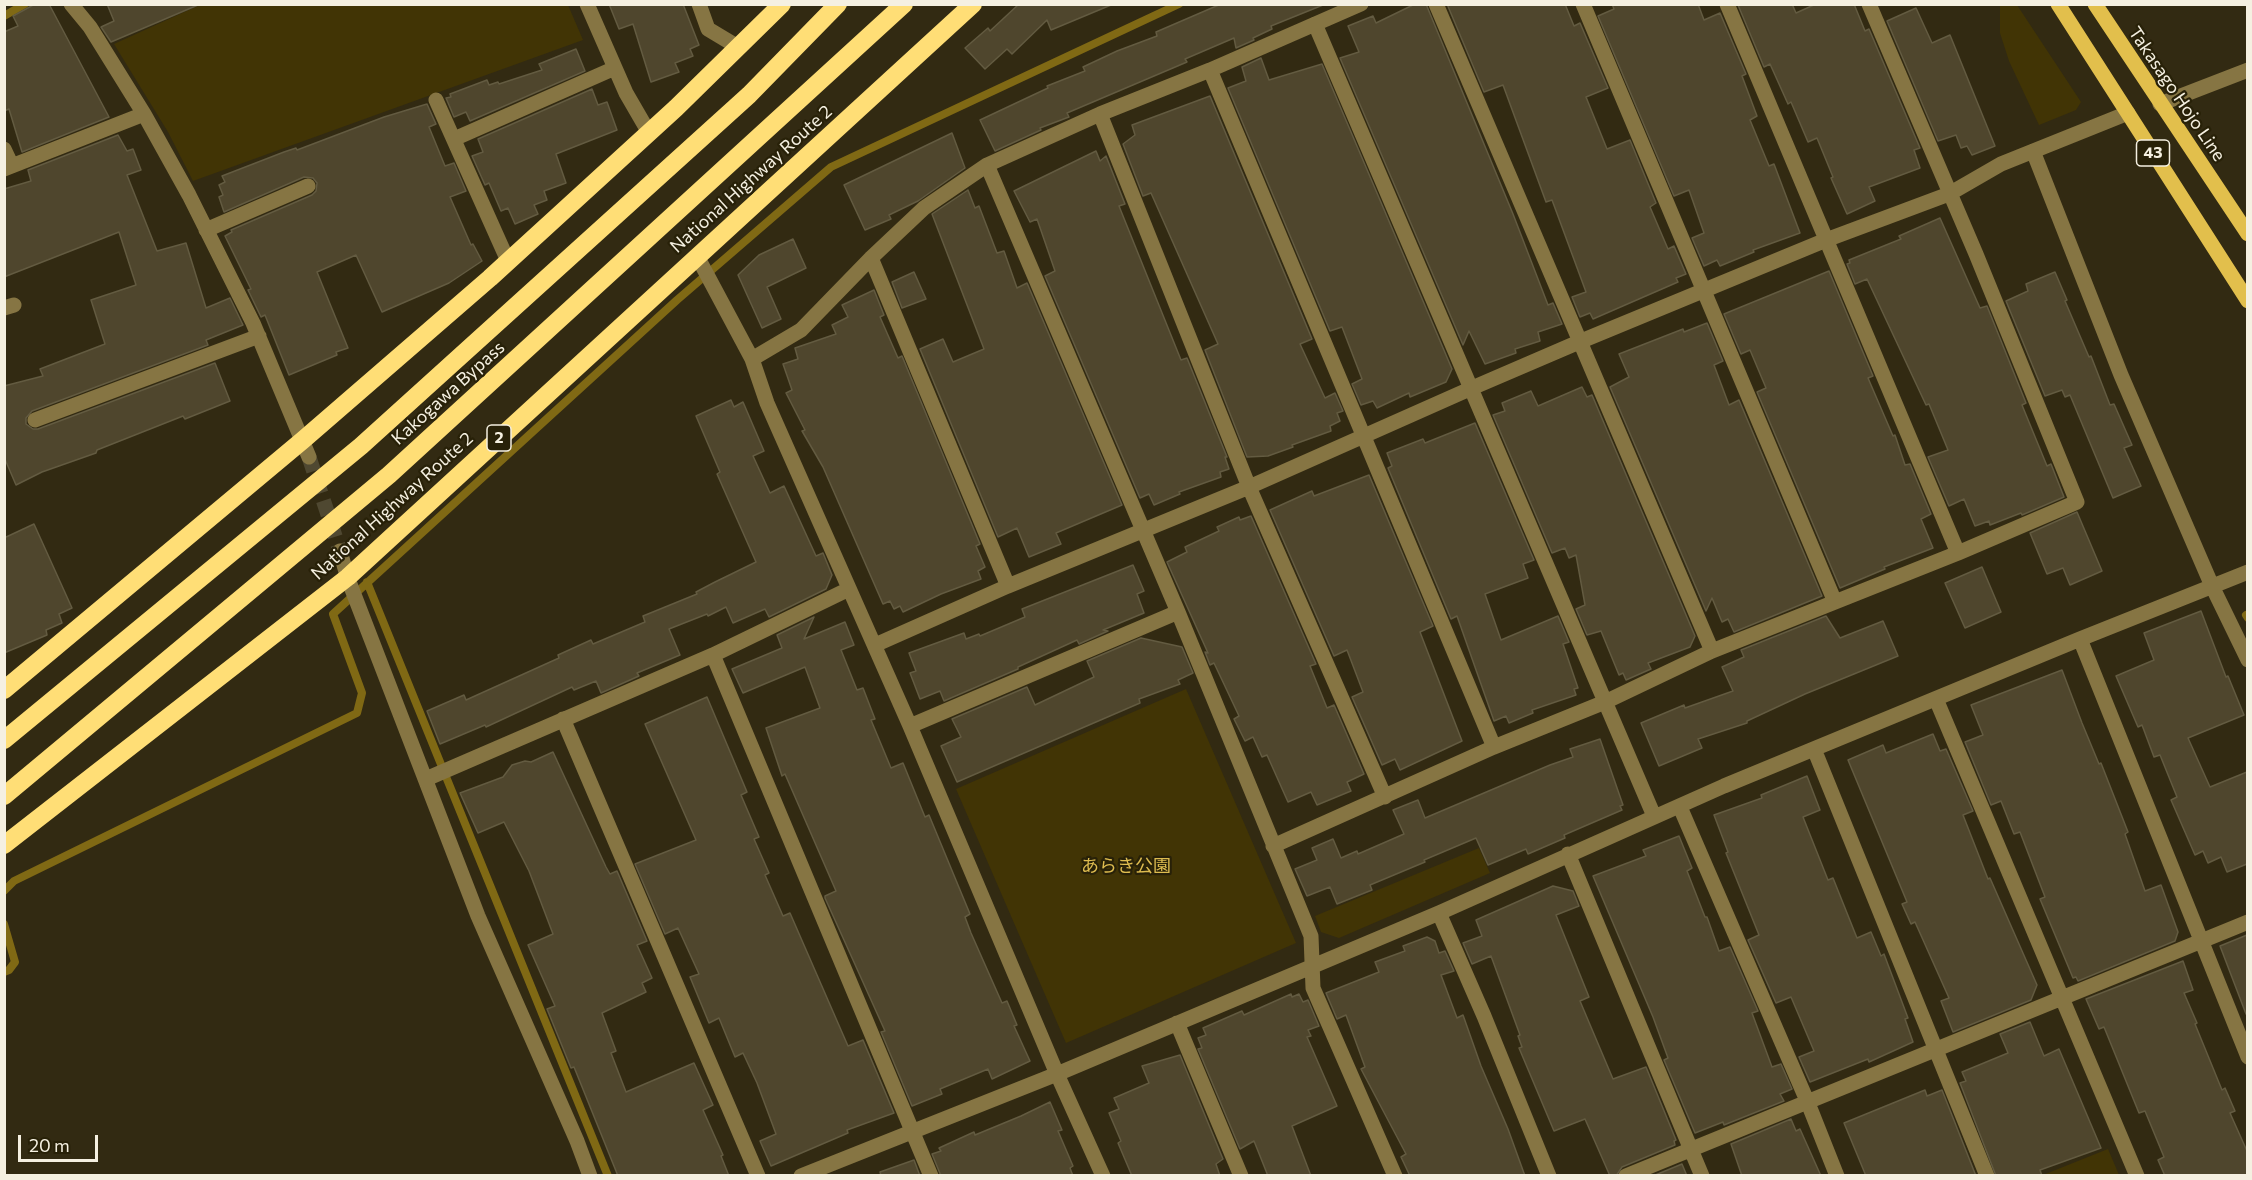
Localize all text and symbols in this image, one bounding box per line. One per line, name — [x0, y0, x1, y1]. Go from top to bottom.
street label: Takasago Hojo Line — [2124, 23, 2230, 165]
street label: National Highway Route 2 — [666, 101, 836, 257]
road number: 43 — [2136, 140, 2170, 166]
street label: Kakogawa Bypass — [387, 337, 509, 449]
road number: 2 — [487, 425, 511, 451]
street label: National Highway Route 2 — [307, 428, 477, 584]
park label: あらき公園 — [1081, 855, 1171, 877]
scale bar — [21, 1123, 100, 1161]
text: 20 m — [29, 1134, 70, 1156]

